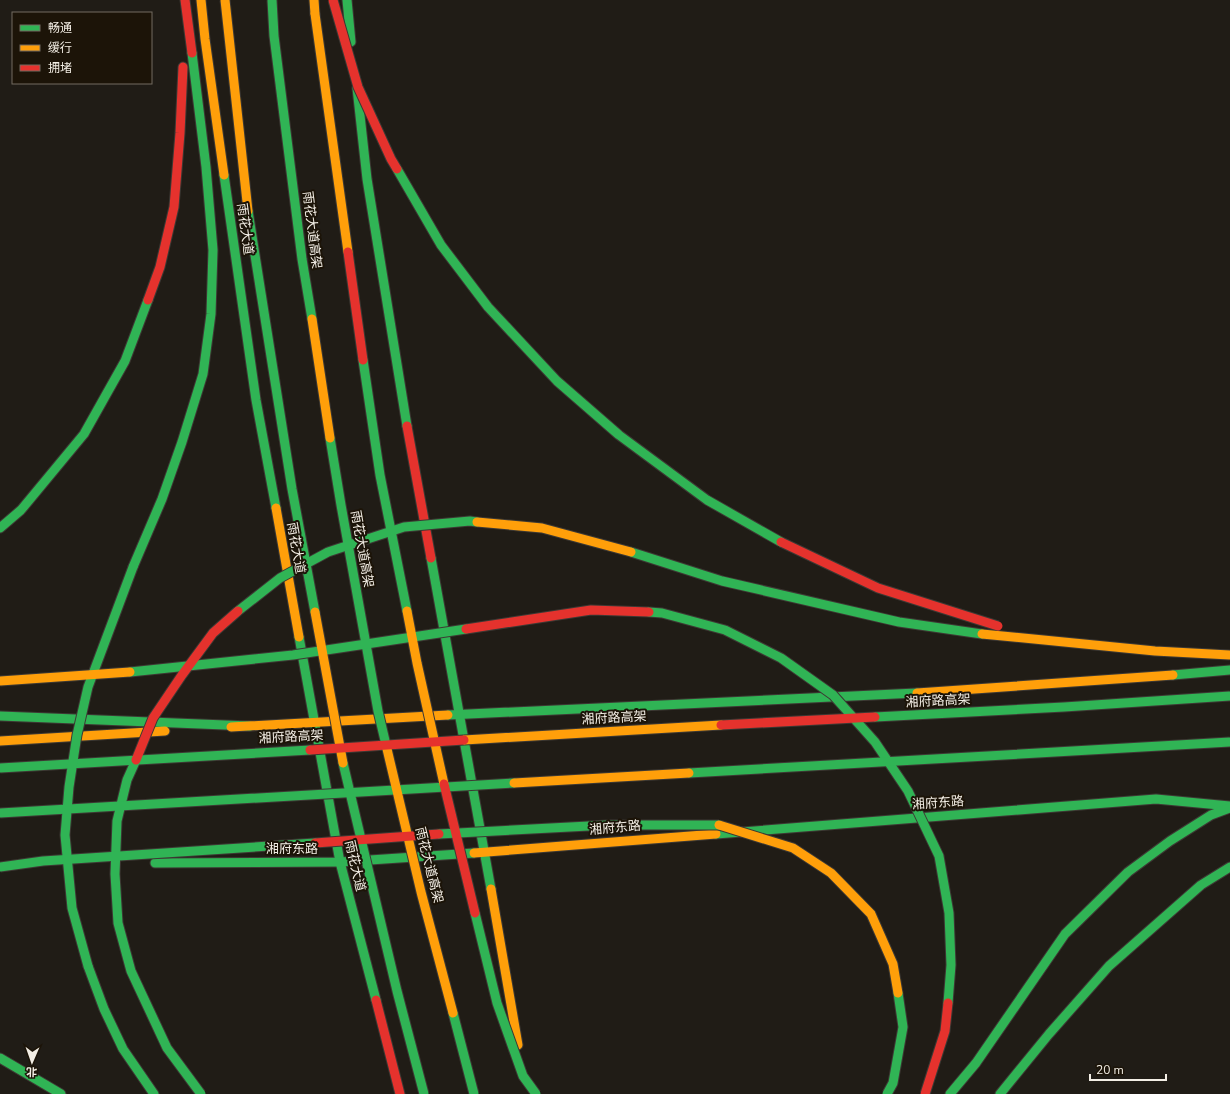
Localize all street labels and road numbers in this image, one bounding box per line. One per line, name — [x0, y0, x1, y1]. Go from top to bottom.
street label: 雨花大道高架 — [298, 190, 326, 270]
street label: 雨花大道 — [232, 202, 258, 256]
street label: 雨花大道高架 — [346, 509, 378, 589]
street label: 雨花大道 — [283, 521, 309, 575]
street label: 湘府路高架 — [905, 690, 971, 712]
street label: 湘府路高架 — [581, 707, 647, 729]
street label: 湘府路高架 — [258, 726, 324, 748]
street label: 湘府东路 — [911, 792, 965, 814]
street label: 湘府东路 — [588, 817, 642, 839]
street label: 雨花大道高架 — [411, 825, 447, 905]
street label: 雨花大道 — [340, 839, 370, 893]
street label: 湘府东路 — [266, 840, 318, 858]

